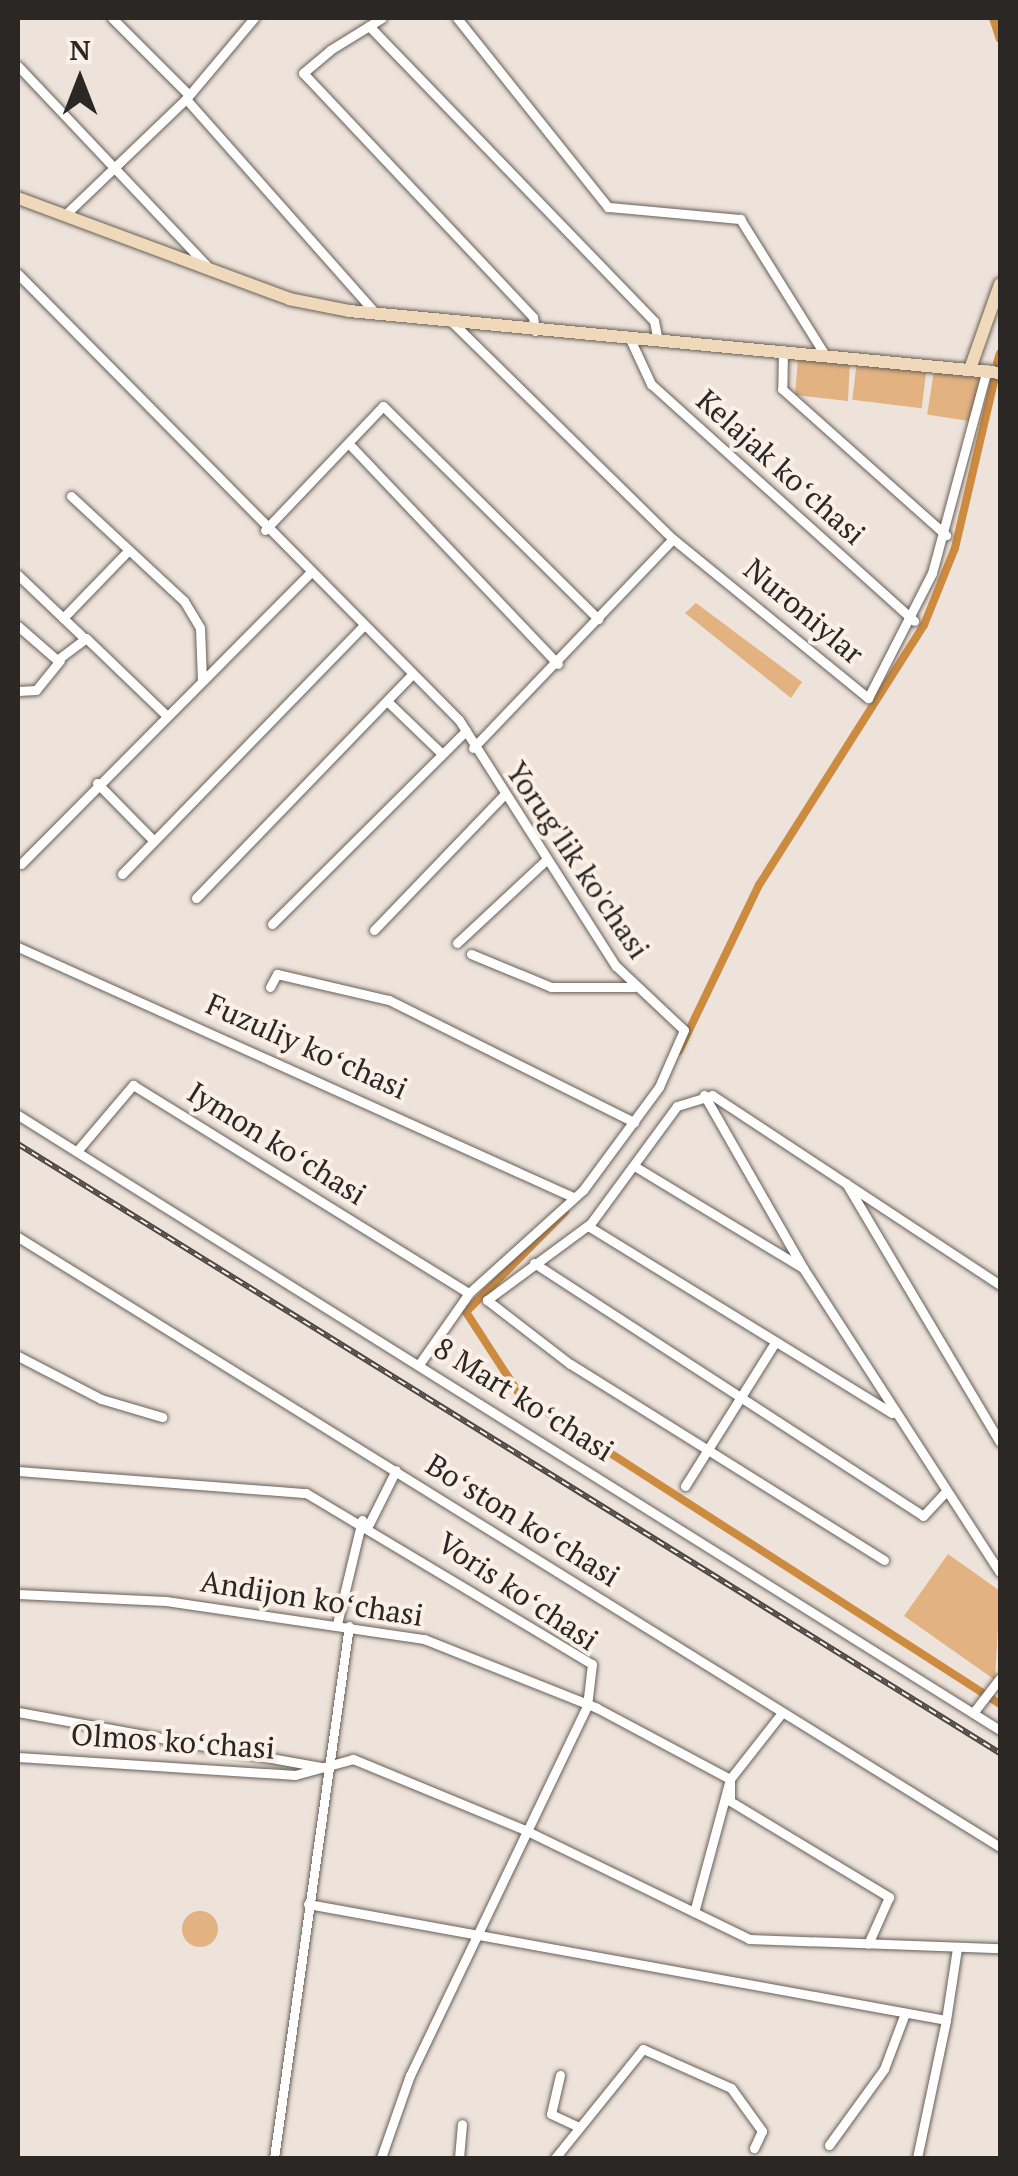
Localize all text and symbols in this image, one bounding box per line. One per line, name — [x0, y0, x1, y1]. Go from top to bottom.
north arrow — [30, 30, 130, 130]
text: N — [69, 31, 91, 68]
street label: Kelajak koʻchasi — [689, 382, 873, 552]
street label: Nuroniylar — [737, 551, 871, 671]
street label: Yorug'lik ko'chasi — [499, 755, 657, 965]
street label: Fuzuliy koʻchasi — [201, 986, 413, 1106]
street label: Iymon koʻchasi — [181, 1074, 373, 1212]
street label: 8 Mart koʻchasi — [428, 1329, 620, 1469]
street label: Boʻston koʻchasi — [420, 1446, 626, 1594]
street label: Voris koʻchasi — [431, 1524, 605, 1658]
street label: Andijon koʻchasi — [198, 1563, 426, 1633]
street label: Olmos koʻchasi — [70, 1716, 276, 1766]

